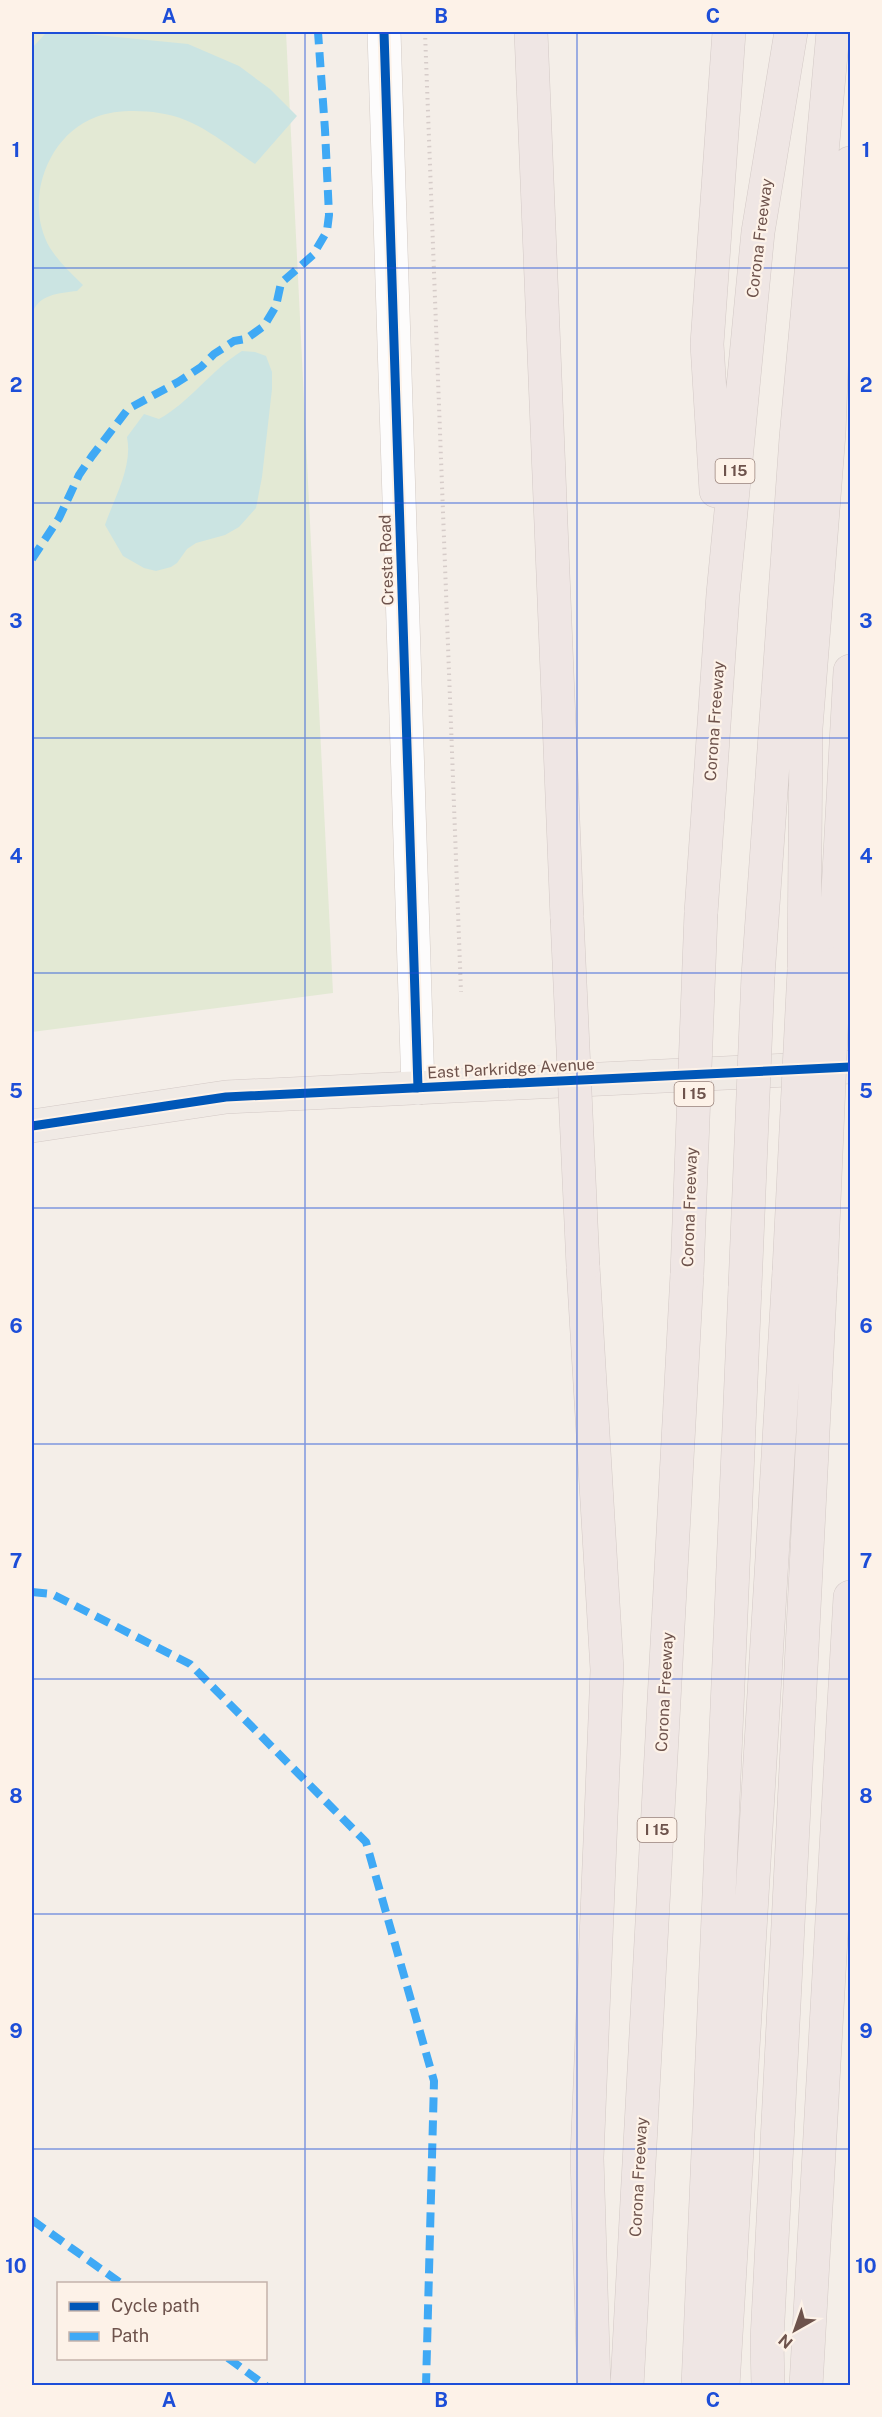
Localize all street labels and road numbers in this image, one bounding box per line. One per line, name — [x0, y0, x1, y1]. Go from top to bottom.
street label: Corona Freeway — [743, 177, 776, 299]
road number: I 15 — [716, 459, 754, 483]
street label: Cresta Road — [375, 514, 398, 606]
street label: Corona Freeway — [701, 660, 728, 782]
street label: East Parkridge Avenue — [427, 1055, 595, 1082]
road number: I 15 — [674, 1082, 714, 1106]
street label: Corona Freeway — [678, 1146, 701, 1267]
street label: Corona Freeway — [652, 1631, 677, 1753]
road number: I 15 — [638, 1818, 676, 1842]
street label: Corona Freeway — [626, 2116, 651, 2238]

